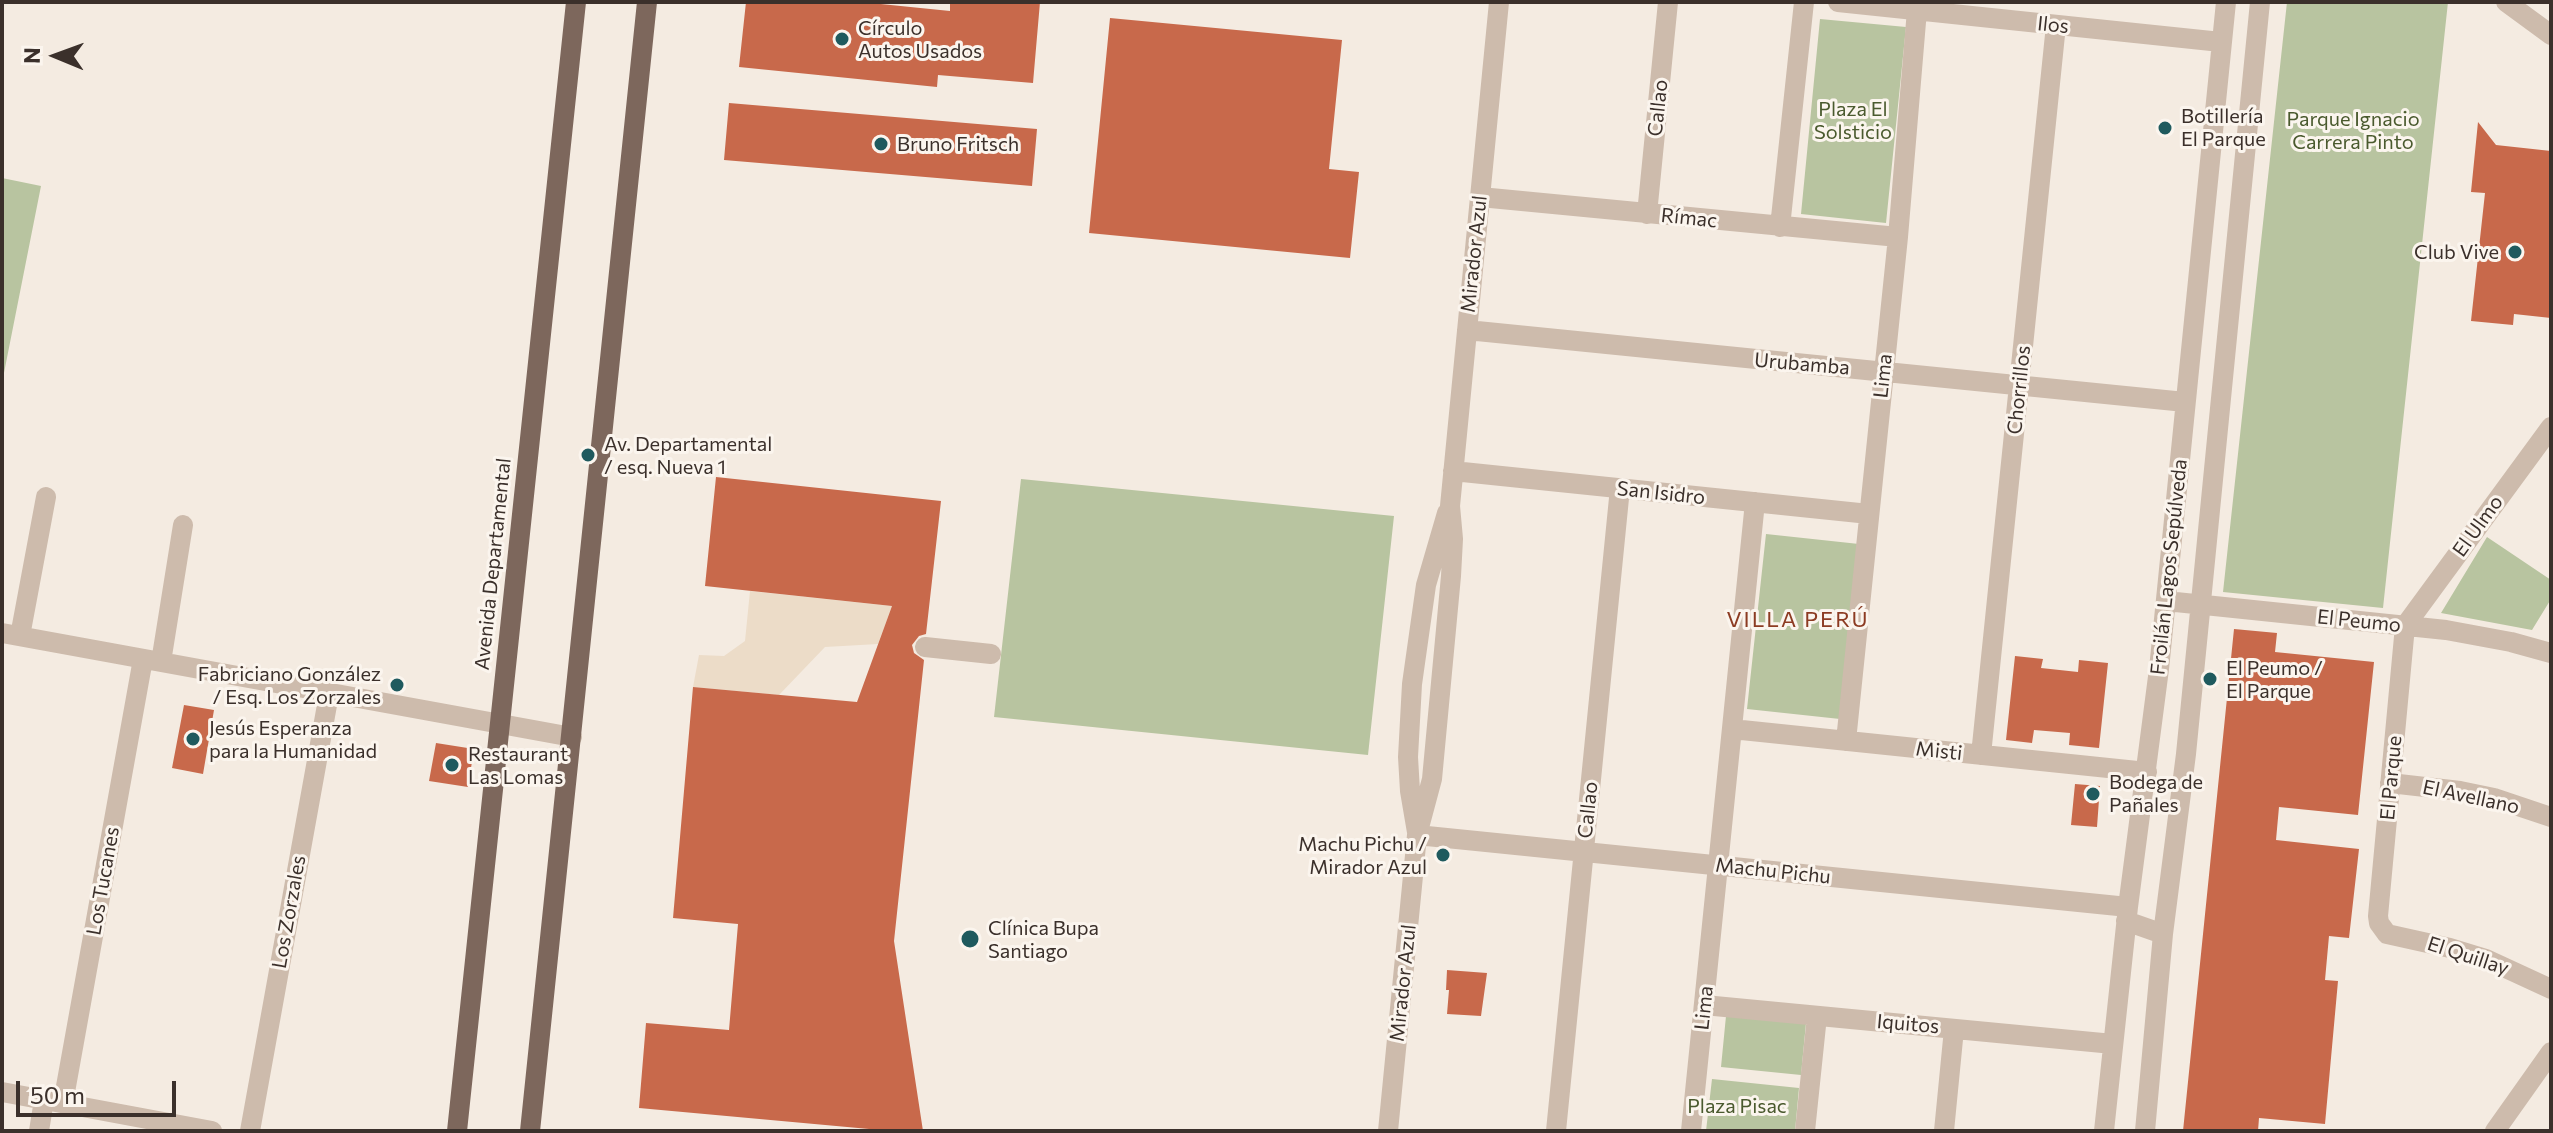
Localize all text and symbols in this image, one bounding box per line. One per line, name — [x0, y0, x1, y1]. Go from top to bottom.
street label: Ilos — [2036, 11, 2070, 39]
north arrow — [16, 16, 96, 96]
place label: Círculo Autos Usados — [858, 16, 982, 63]
marker: Círculo Autos Usados — [833, 30, 851, 48]
text: N — [18, 47, 45, 64]
street label: Callao — [1643, 79, 1673, 137]
park label: Plaza El Solsticio — [1814, 97, 1892, 144]
place label: Botillería El Parque — [2181, 104, 2266, 151]
park label: Parque Ignacio Carrera Pinto — [2286, 107, 2420, 154]
marker: Botillería El Parque — [2156, 119, 2174, 137]
place label: Bruno Fritsch — [897, 132, 1019, 156]
marker: Bruno Fritsch — [872, 135, 890, 153]
street label: Mirador Azul — [1456, 194, 1492, 314]
street label: Rímac — [1660, 203, 1718, 233]
place label: Club Vive — [2414, 240, 2499, 264]
marker: Club Vive — [2506, 243, 2524, 261]
street label: Chorrillos — [2002, 344, 2036, 436]
street label: Urubamba — [1753, 348, 1851, 380]
street label: Lima — [1869, 353, 1897, 399]
place label: Av. Departamental / esq. Nueva 1 — [604, 432, 772, 479]
marker: Av. Departamental / esq. Nueva 1 — [579, 446, 597, 464]
street label: Avenida Departamental — [470, 457, 516, 671]
street label: Froilán Lagos Sepúlveda — [2146, 458, 2192, 676]
street label: San Isidro — [1616, 476, 1706, 510]
street label: El Ulmo — [2448, 491, 2508, 561]
street label: El Peumo — [2316, 605, 2402, 637]
district label: VILLA PERÚ — [1726, 607, 1870, 633]
place label: El Peumo / El Parque — [2226, 656, 2323, 703]
place label: Fabriciano González / Esq. Los Zorzales — [198, 662, 381, 709]
marker: El Peumo / El Parque — [2201, 670, 2219, 688]
marker: Fabriciano González / Esq. Los Zorzales — [388, 676, 406, 694]
place label: Jesús Esperanza para la Humanidad — [209, 716, 377, 763]
marker: Jesús Esperanza para la Humanidad — [184, 730, 202, 748]
street label: El Parque — [2375, 735, 2407, 821]
street label: Misti — [1915, 737, 1963, 765]
place label: Restaurant Las Lomas — [468, 742, 568, 789]
marker: Restaurant Las Lomas — [443, 756, 461, 774]
place label: Bodega de Pañales — [2109, 770, 2203, 817]
street label: El Avellano — [2420, 775, 2522, 819]
street label: Callao — [1573, 781, 1603, 839]
marker: Bodega de Pañales — [2084, 785, 2102, 803]
street label: Los Tucanes — [82, 825, 124, 937]
place label: Machu Pichu / Mirador Azul — [1298, 832, 1427, 879]
marker: Machu Pichu / Mirador Azul — [1434, 846, 1452, 864]
street label: Los Zorzales — [267, 853, 311, 971]
street label: Machu Pichu — [1714, 853, 1832, 889]
place label: Clínica Bupa Santiago — [988, 916, 1099, 963]
street label: Mirador Azul — [1385, 923, 1421, 1043]
marker: Clínica Bupa Santiago — [959, 928, 981, 950]
street label: El Quillay — [2424, 932, 2512, 980]
street label: Lima — [1690, 985, 1718, 1031]
street label: Iquitos — [1876, 1009, 1940, 1039]
scale bar — [20, 1065, 180, 1115]
text: 50 m — [30, 1080, 85, 1109]
park label: Plaza Pisac — [1687, 1094, 1787, 1118]

